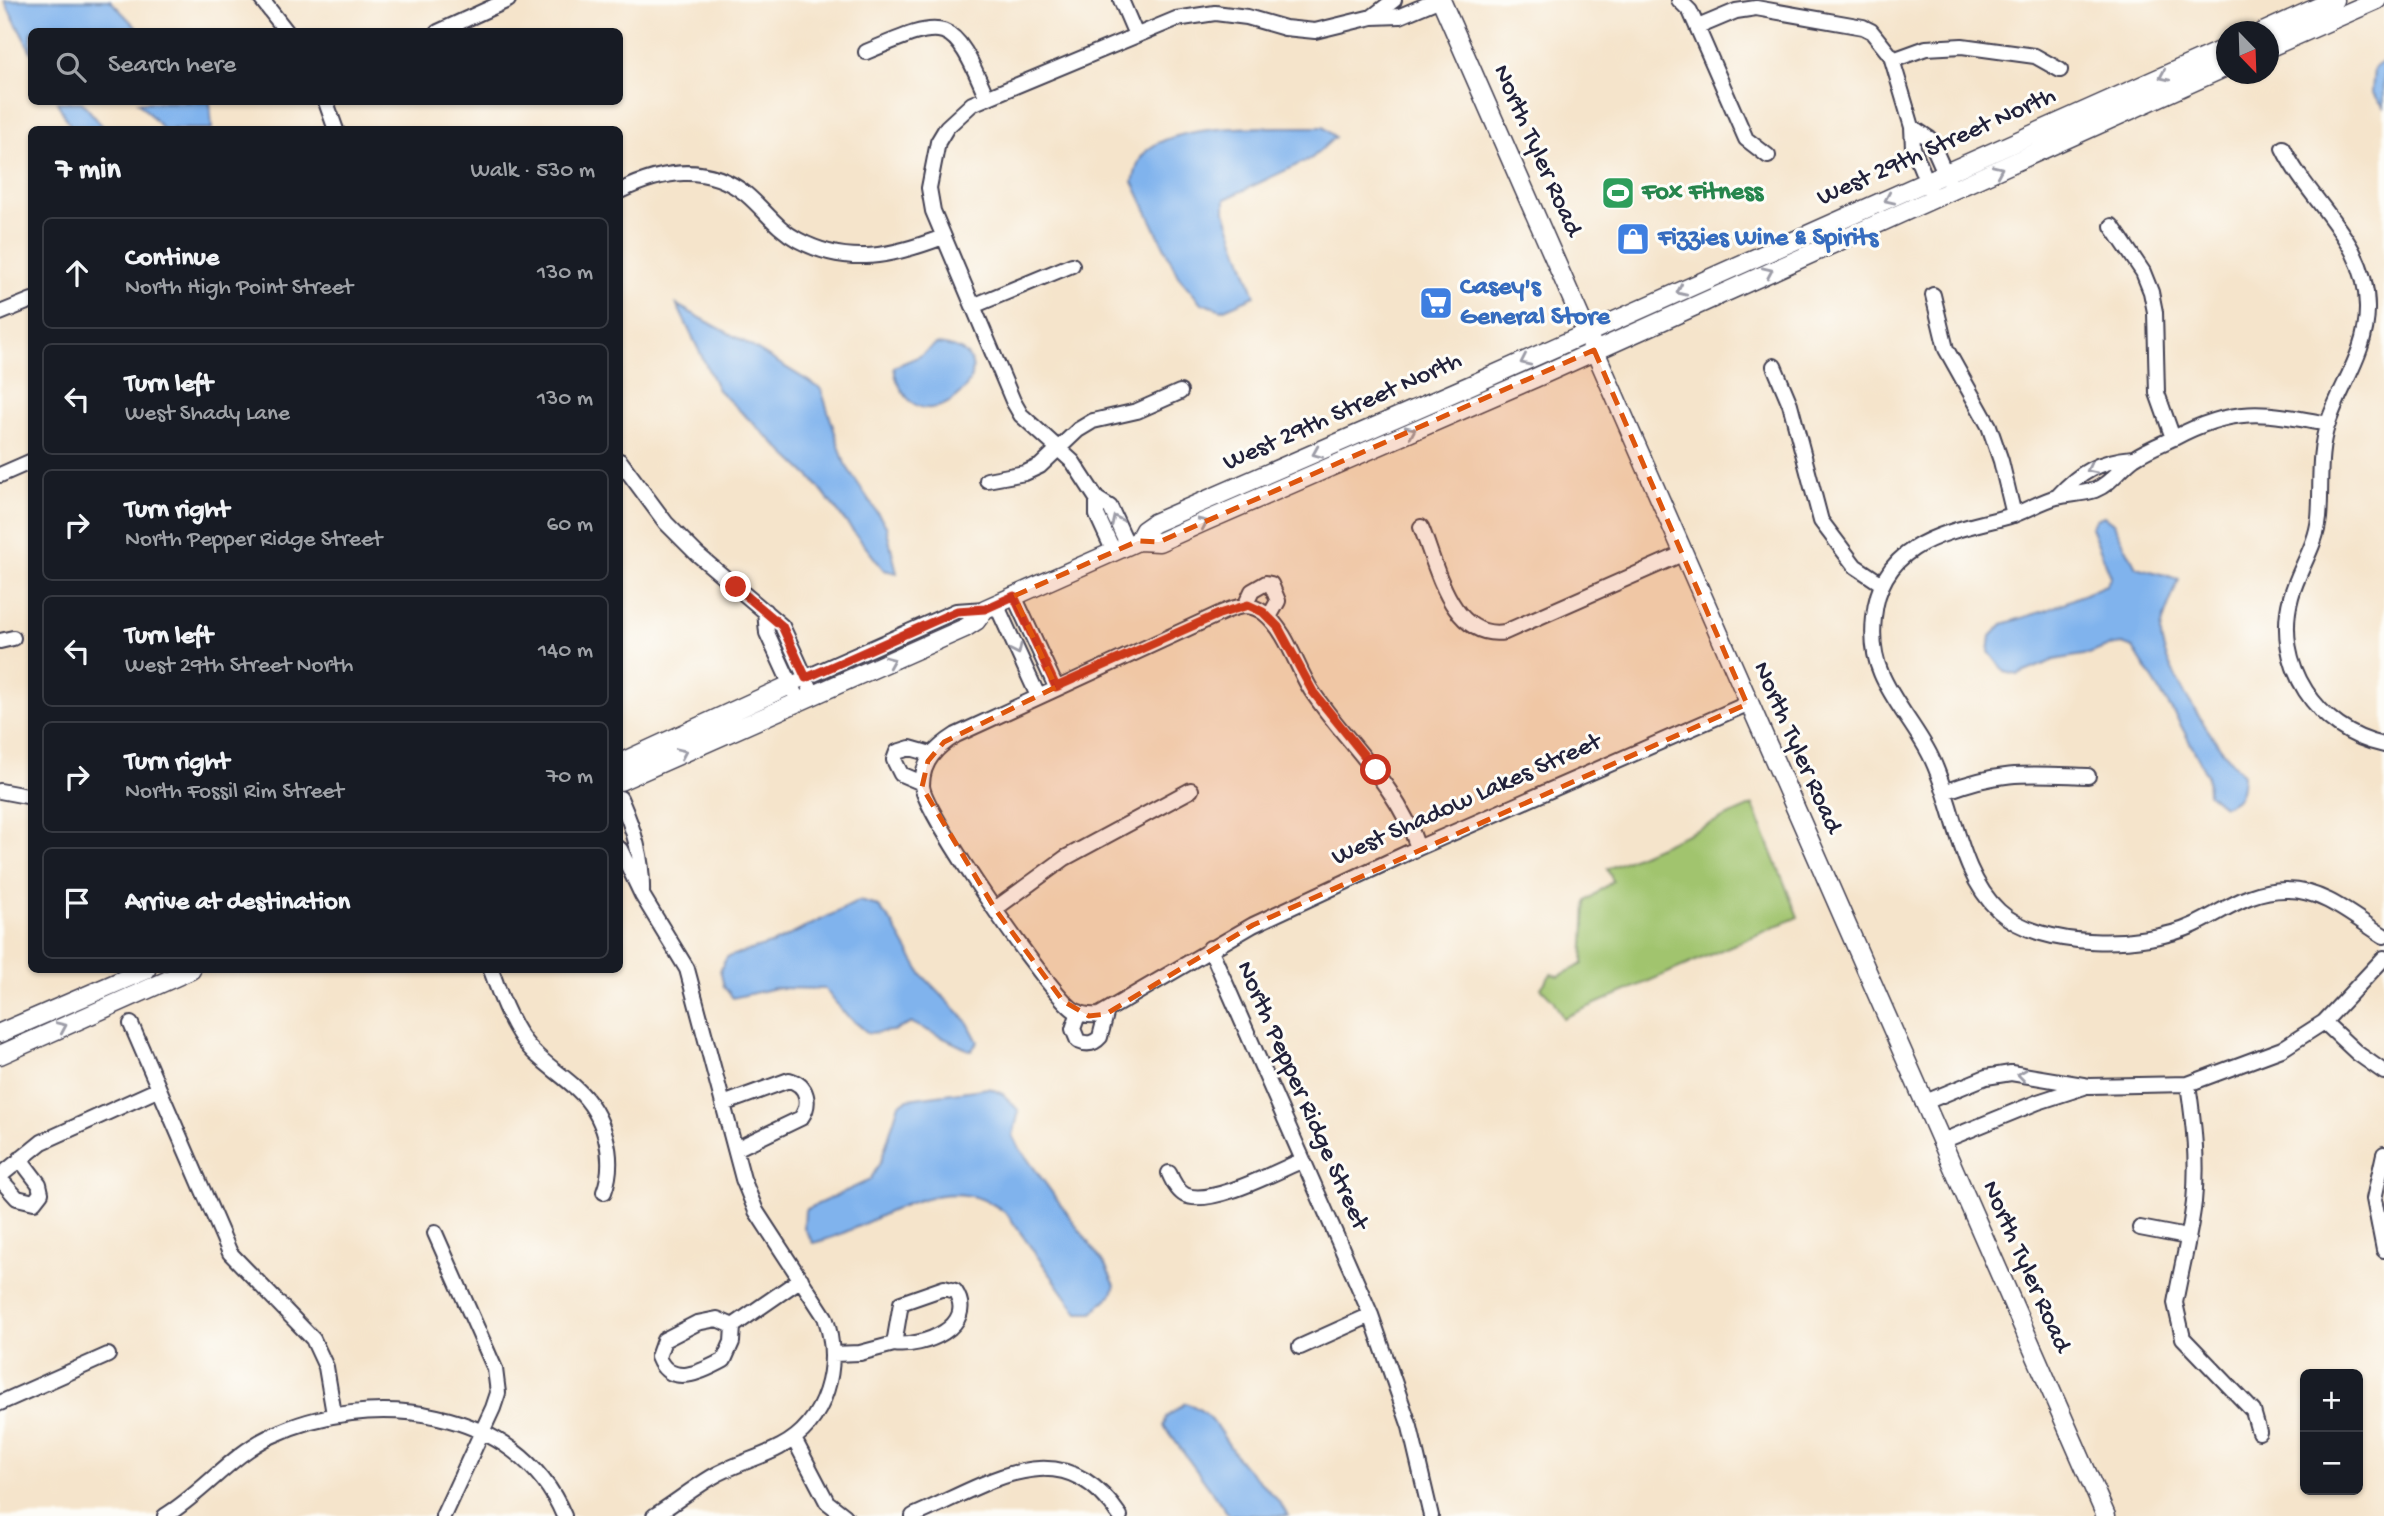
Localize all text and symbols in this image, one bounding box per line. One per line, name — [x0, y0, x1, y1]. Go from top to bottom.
north arrow — [2216, 21, 2279, 84]
search box — [28, 28, 623, 105]
icon: search — [52, 48, 90, 86]
text: Search here — [108, 51, 236, 82]
street label: North Tyler Road — [1484, 60, 1588, 243]
one-way arrow — [2159, 68, 2171, 82]
street label: West 29th Street North — [1813, 81, 2061, 215]
text: 7 min — [56, 154, 121, 189]
text: Walk · 530 m — [470, 158, 595, 185]
one-way arrow — [1992, 164, 2004, 178]
sports icon: Fox Fitness — [1599, 174, 1637, 212]
place label: Fox Fitness — [1641, 178, 1765, 209]
one-way arrow — [1884, 191, 1897, 205]
shop icon: Fizzies Wine & Spirits — [1614, 220, 1652, 258]
place label: Fizzies Wine & Spirits — [1657, 224, 1879, 255]
text: Continue — [125, 244, 219, 275]
icon: ahead — [58, 254, 96, 292]
text: 130 m — [537, 260, 593, 287]
one-way arrow — [1761, 266, 1773, 280]
place label: Casey's General Store — [1460, 273, 1611, 334]
text: North High Point Street — [125, 275, 353, 302]
one-way arrow — [1676, 283, 1689, 297]
supermarket icon: Casey's General Store — [1417, 284, 1455, 322]
street label: West 29th Street North — [1219, 346, 1467, 480]
one-way arrow — [1520, 352, 1532, 366]
text: Turn left — [125, 370, 213, 401]
icon: left — [58, 380, 96, 418]
text: 130 m — [537, 386, 593, 413]
text: West Shady Lane — [125, 401, 290, 428]
one-way arrow — [1404, 425, 1416, 439]
one-way arrow — [1311, 445, 1324, 459]
one-way arrow — [2085, 460, 2098, 474]
text: Turn right — [125, 496, 229, 527]
icon: right — [58, 506, 96, 544]
text: 60 m — [547, 512, 593, 539]
one-way arrow — [1110, 515, 1124, 527]
one-way arrow — [1195, 517, 1208, 531]
text: North Pepper Ridge Street — [125, 527, 382, 554]
route end — [720, 571, 751, 602]
text: Turn left — [125, 622, 213, 653]
icon: left — [58, 632, 96, 670]
text: 140 m — [538, 638, 593, 665]
one-way arrow — [1009, 642, 1023, 655]
text: West 29th Street North — [125, 653, 353, 680]
one-way arrow — [883, 655, 895, 669]
street label: North Tyler Road — [1744, 657, 1848, 840]
street label: West Shadow Lakes Street — [1328, 727, 1609, 874]
one-way arrow — [675, 747, 687, 761]
text: Turn right — [125, 748, 229, 779]
route start — [1360, 754, 1391, 785]
icon: right — [58, 758, 96, 796]
text: 70 m — [546, 764, 593, 791]
text: North Fossil Rim Street — [125, 779, 344, 806]
icon: arrive — [58, 884, 96, 922]
text: Arrive at destination — [125, 888, 350, 919]
street label: North Pepper Ridge Street — [1228, 957, 1375, 1237]
one-way arrow — [55, 1021, 68, 1035]
one-way arrow — [2016, 1067, 2028, 1082]
street label: North Tyler Road — [1973, 1176, 2077, 1359]
map controls — [2300, 1369, 2363, 1495]
button: + — [2300, 1369, 2363, 1432]
button: − — [2300, 1432, 2363, 1495]

